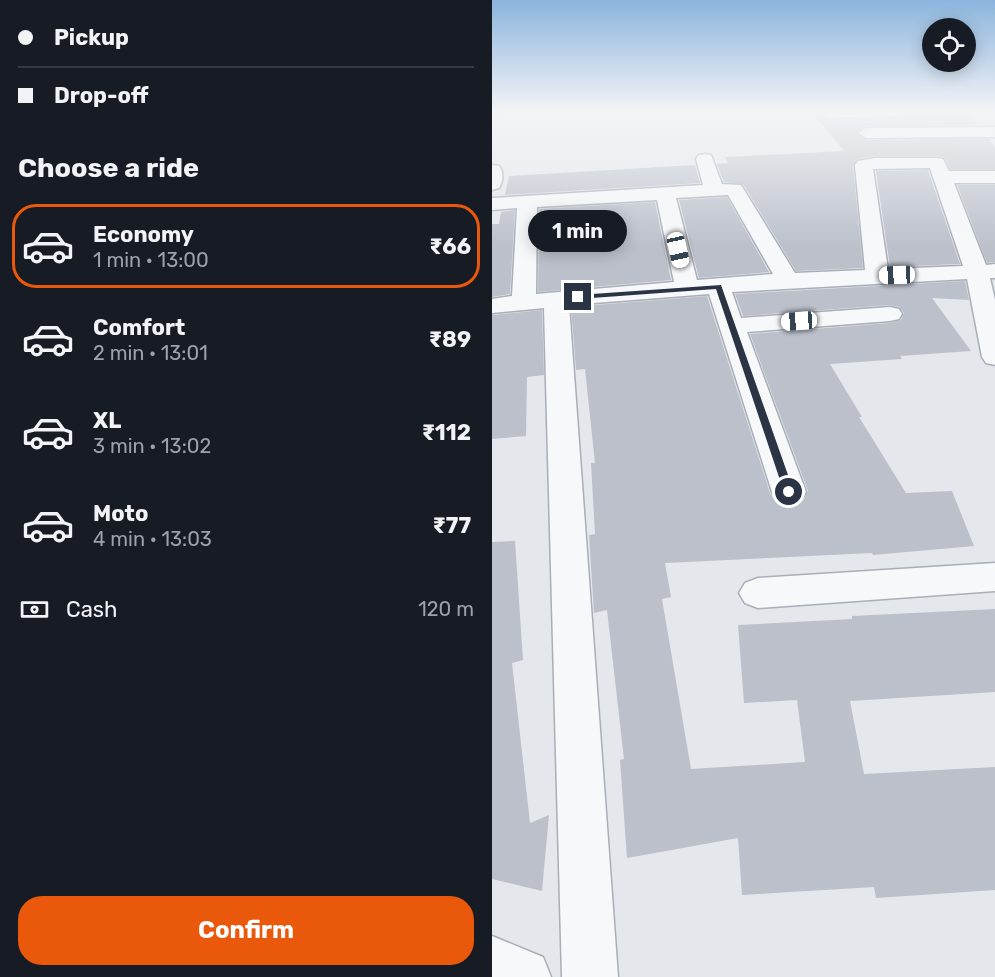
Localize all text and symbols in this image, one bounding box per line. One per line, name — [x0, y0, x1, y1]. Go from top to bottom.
map controls — [922, 18, 976, 72]
button: locate — [922, 18, 976, 72]
text: Pickup — [54, 24, 129, 51]
text: Drop-off — [54, 82, 149, 109]
text: Choose a ride — [18, 152, 199, 184]
callout: 1 min — [528, 210, 628, 252]
icon: car — [21, 219, 75, 273]
text: 1 min — [552, 219, 603, 243]
text: Economy — [93, 221, 194, 248]
car — [665, 230, 691, 270]
text: ₹66 — [429, 233, 471, 260]
text: 1 min · 13:00 — [93, 248, 209, 272]
car — [879, 265, 915, 285]
route end — [564, 283, 591, 310]
car — [780, 311, 818, 331]
icon: car — [21, 312, 75, 366]
text: Comfort — [93, 314, 185, 341]
text: ₹89 — [429, 326, 471, 353]
text: 2 min · 13:01 — [93, 341, 208, 365]
icon: car — [21, 405, 75, 459]
text: XL — [93, 407, 121, 434]
text: ₹112 — [422, 419, 471, 446]
text: 3 min · 13:02 — [93, 434, 211, 458]
route start — [775, 478, 802, 505]
icon: car — [21, 498, 75, 552]
text: Moto — [93, 500, 148, 527]
text: ₹77 — [433, 512, 471, 539]
text: 4 min · 13:03 — [93, 527, 212, 551]
icon: cash — [18, 593, 51, 626]
text: Cash — [66, 596, 117, 623]
text: 120 m — [418, 597, 474, 621]
button: Confirm — [18, 896, 474, 965]

